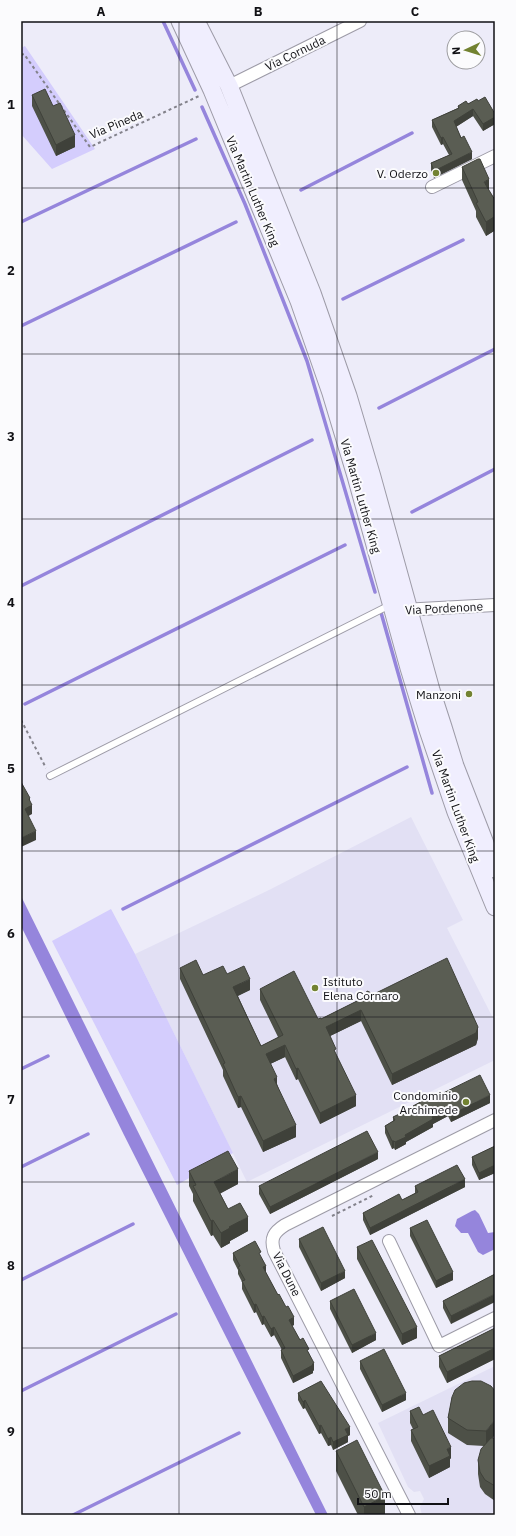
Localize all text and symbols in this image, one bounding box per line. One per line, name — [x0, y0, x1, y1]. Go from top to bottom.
text: A — [97, 3, 106, 20]
text: B — [254, 3, 263, 20]
text: C — [411, 3, 420, 20]
north arrow — [446, 30, 486, 70]
street label: Via Cornuda — [262, 32, 328, 74]
text: N — [449, 46, 463, 55]
text: 1 — [7, 96, 15, 113]
street label: Via Pineda — [87, 106, 146, 142]
street label: Via Martin Luther King — [223, 134, 283, 249]
place label: V. Oderzo — [377, 166, 428, 181]
marker: V. Oderzo — [431, 168, 441, 178]
text: 2 — [7, 262, 15, 279]
text: 3 — [7, 428, 15, 445]
street label: Via Martin Luther King — [337, 437, 385, 556]
text: 4 — [7, 594, 15, 611]
street label: Via Pordenone — [405, 598, 484, 618]
place label: Manzoni — [416, 687, 461, 702]
marker: Manzoni — [464, 689, 474, 699]
street label: Via Martin Luther King — [429, 748, 484, 865]
text: 5 — [7, 760, 15, 777]
text: 6 — [7, 925, 15, 942]
place label: Istituto Elena Cornaro — [323, 974, 399, 1003]
marker: Istituto Elena Cornaro — [310, 983, 320, 993]
place label: Condominio Archimede — [393, 1088, 458, 1117]
text: 7 — [7, 1091, 15, 1108]
marker: Condominio Archimede — [461, 1097, 471, 1107]
street label: Via Dune — [269, 1249, 305, 1299]
text: 8 — [7, 1257, 15, 1274]
text: 9 — [7, 1423, 15, 1440]
scale bar — [358, 1480, 448, 1506]
text: 50 m — [364, 1486, 392, 1501]

